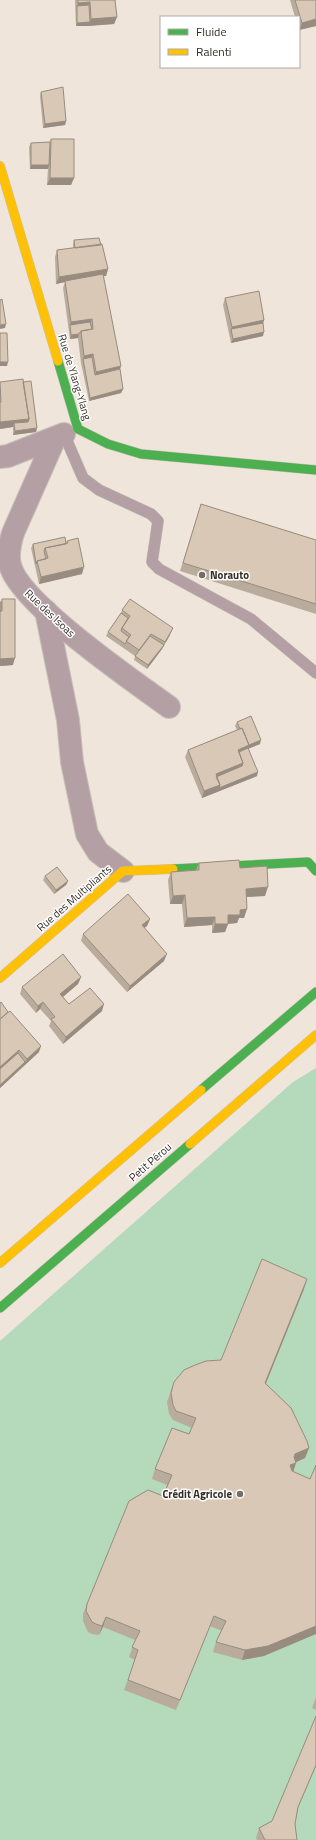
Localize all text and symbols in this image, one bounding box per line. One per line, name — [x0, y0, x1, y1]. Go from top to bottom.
legend — [160, 16, 300, 68]
text: Fluide — [196, 22, 227, 41]
text: Ralenti — [196, 42, 231, 61]
street label: Rue de Ylang-Ylang — [54, 332, 96, 422]
place label: Norauto — [210, 567, 249, 583]
marker: Norauto — [197, 570, 207, 580]
street label: Rue des Isoas — [21, 585, 79, 641]
street label: Rue des Multipliants — [33, 861, 115, 935]
street label: Petit Pérou — [125, 1139, 175, 1185]
place label: Crédit Agricole — [162, 1486, 232, 1502]
marker: Crédit Agricole — [235, 1489, 245, 1499]

